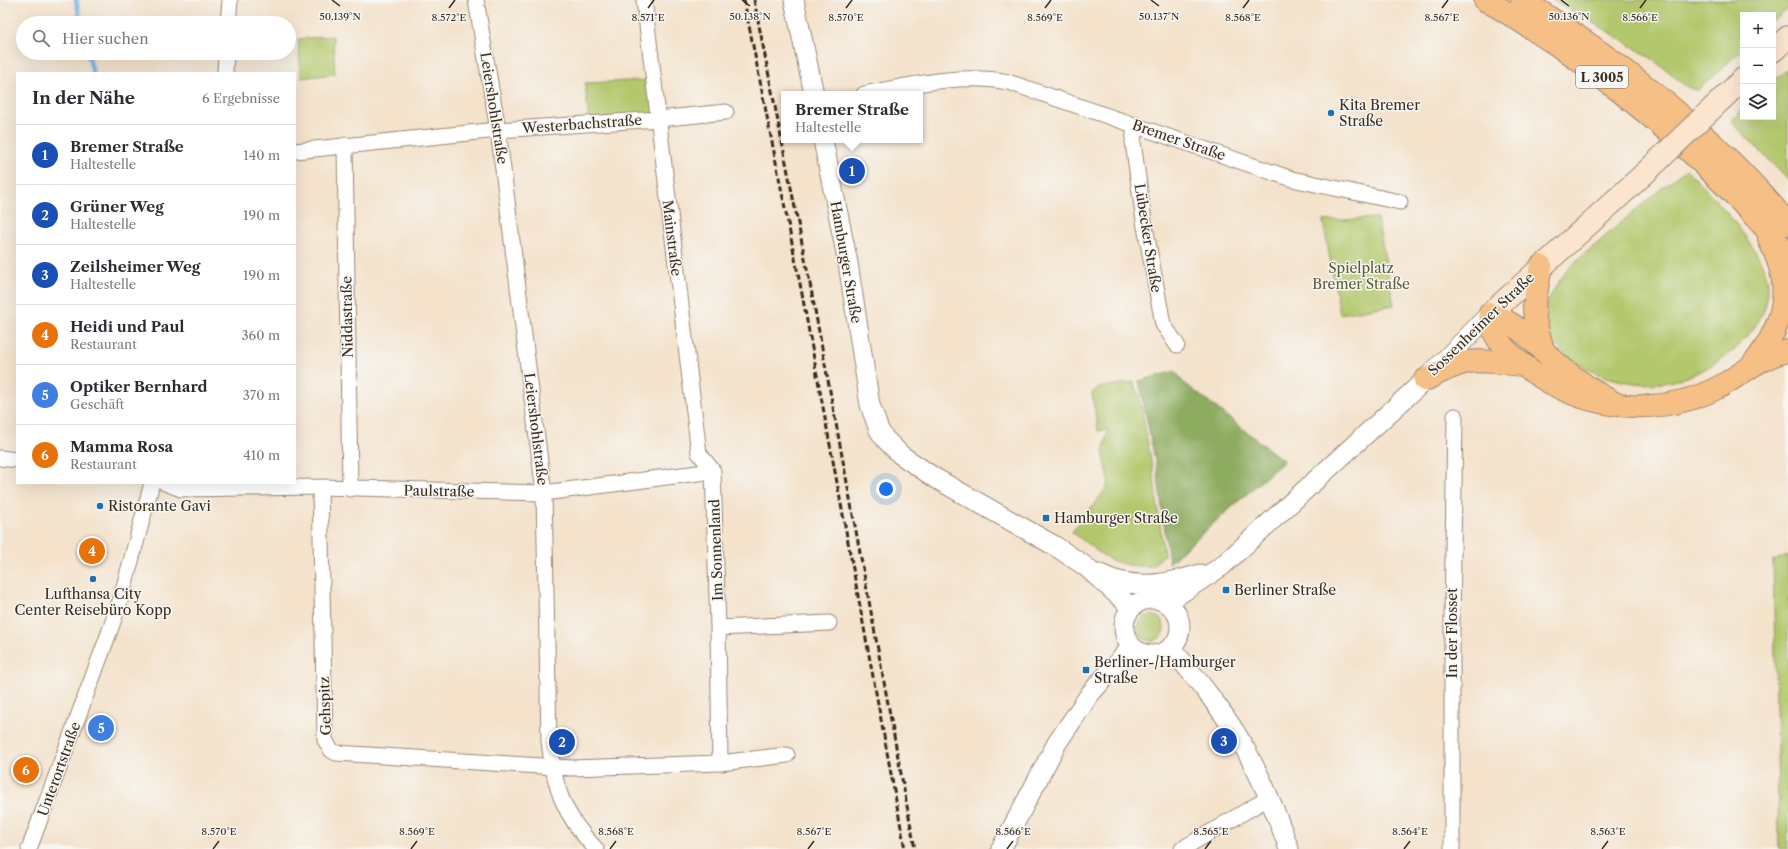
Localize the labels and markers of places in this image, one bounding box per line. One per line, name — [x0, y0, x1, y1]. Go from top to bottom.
place label: Kita Bremer Straße — [1339, 96, 1420, 130]
marker: Kita Bremer Straße — [1326, 108, 1336, 118]
pin: 1 — [839, 156, 865, 186]
place label: Ristorante Gavi — [108, 497, 211, 515]
marker: Ristorante Gavi — [95, 501, 105, 511]
place label: Hamburger Straße — [1054, 509, 1178, 527]
marker: Hamburger Straße — [1041, 513, 1051, 523]
pin: 4 — [79, 536, 105, 566]
marker: Lufthansa City Center Reisebüro Kopp — [88, 574, 98, 584]
place label: Berliner Straße — [1234, 581, 1336, 599]
place label: Lufthansa City Center Reisebüro Kopp — [15, 585, 171, 619]
marker: Berliner Straße — [1221, 585, 1231, 595]
place label: Berliner-/Hamburger Straße — [1094, 653, 1236, 687]
marker: Berliner-/Hamburger Straße — [1081, 665, 1091, 675]
pin: 5 — [88, 713, 114, 743]
pin: 3 — [1211, 726, 1237, 756]
pin: 2 — [549, 727, 575, 757]
pin: 6 — [13, 755, 39, 785]

